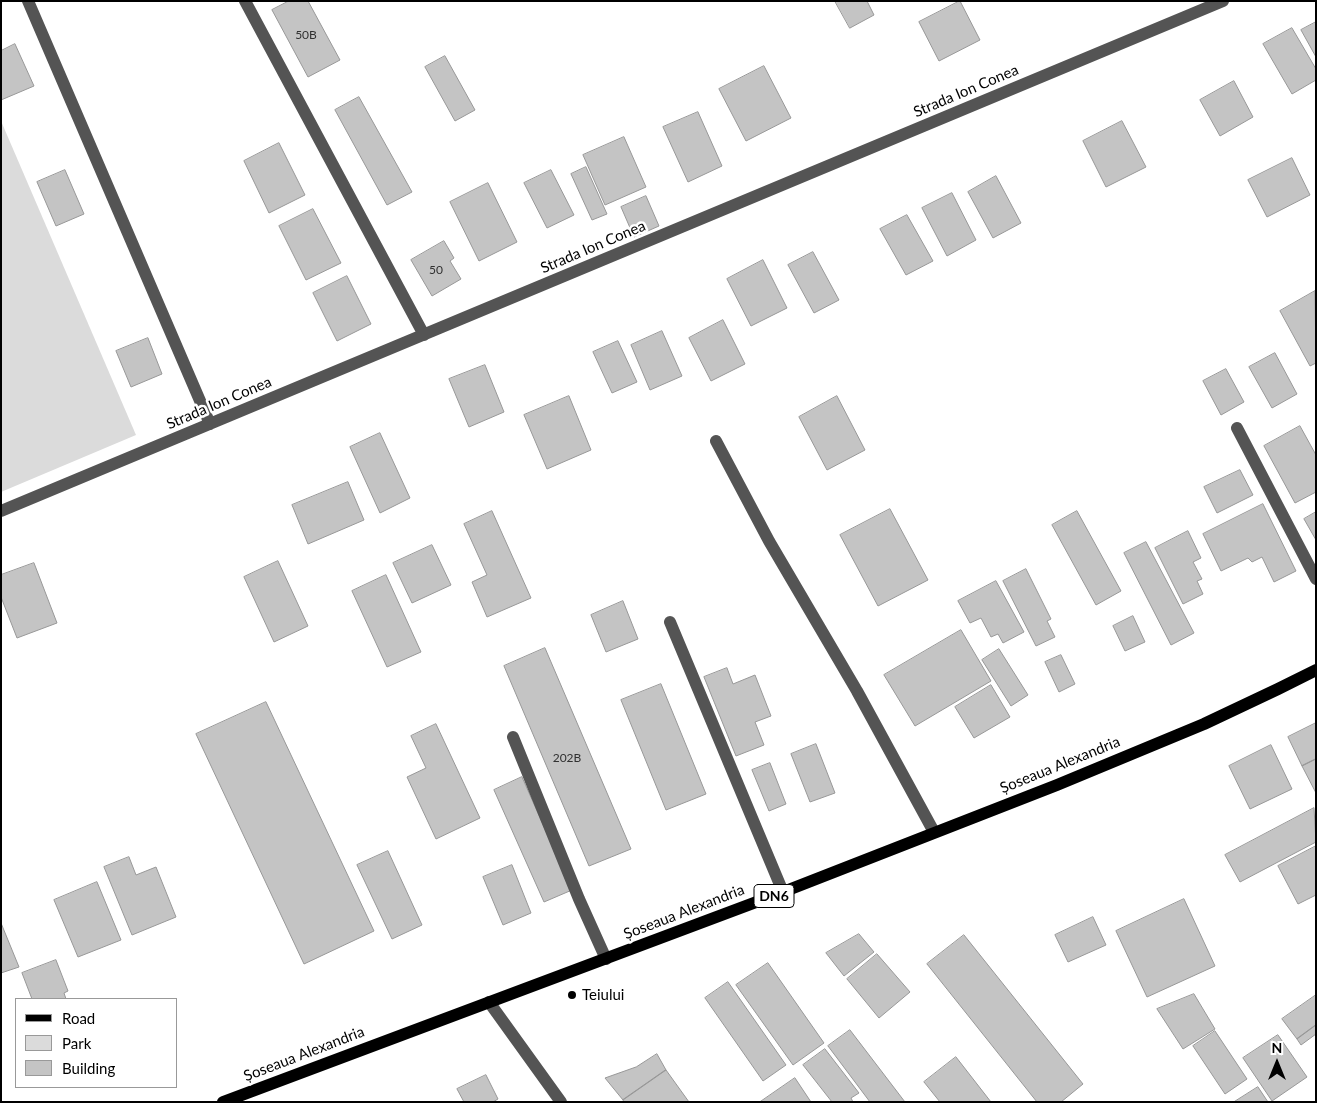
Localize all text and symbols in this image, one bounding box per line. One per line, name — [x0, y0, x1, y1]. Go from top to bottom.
house number: 50B — [295, 28, 317, 42]
street label: Strada Ion Conea — [911, 61, 1021, 121]
street label: Strada Ion Conea — [538, 217, 648, 277]
house number: 50 — [429, 263, 443, 277]
street label: Strada Ion Conea — [164, 373, 274, 433]
street label: Șoseaua Alexandria — [997, 733, 1123, 797]
house number: 202B — [553, 751, 581, 765]
street label: Șoseaua Alexandria — [621, 881, 747, 943]
road number: DN6 — [754, 884, 794, 908]
place label: Teiului — [582, 986, 624, 1004]
marker: Teiului — [566, 989, 578, 1001]
legend — [15, 998, 178, 1088]
text: Road — [62, 1009, 95, 1027]
street label: Șoseaua Alexandria — [241, 1023, 367, 1085]
text: Park — [62, 1034, 91, 1052]
north arrow — [1252, 1038, 1302, 1088]
text: N — [1272, 1039, 1282, 1056]
text: Building — [62, 1059, 115, 1077]

